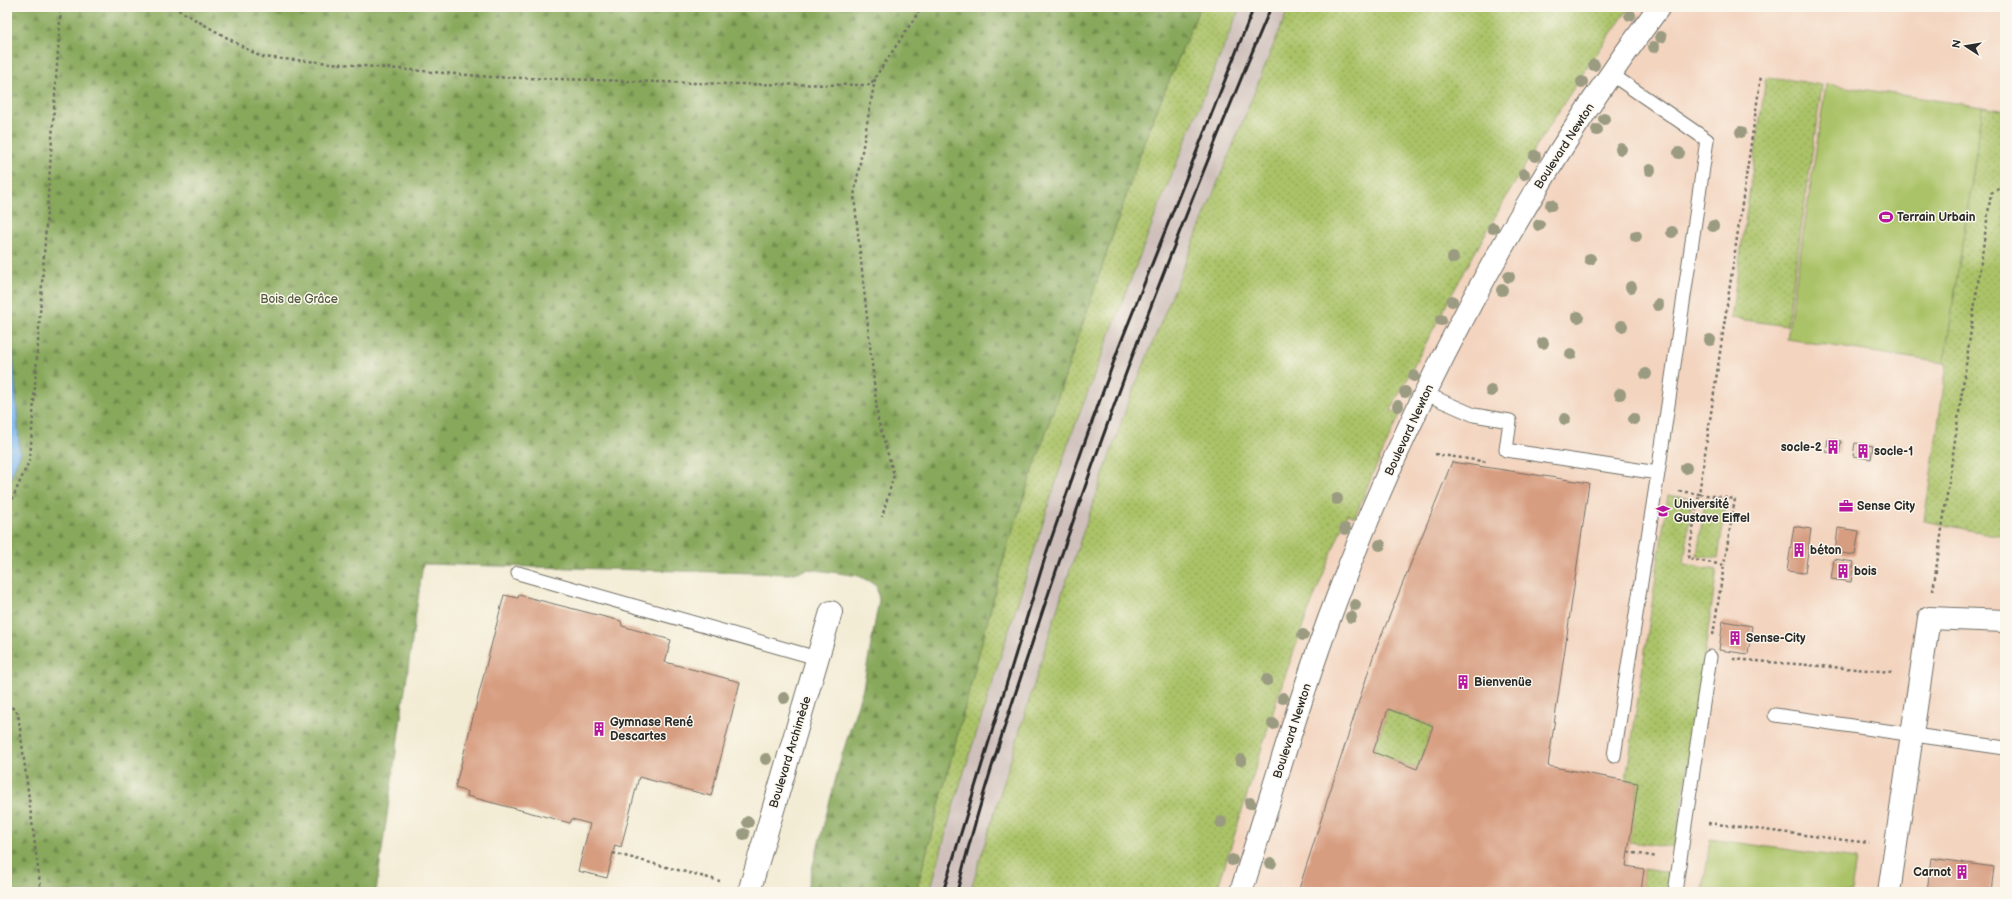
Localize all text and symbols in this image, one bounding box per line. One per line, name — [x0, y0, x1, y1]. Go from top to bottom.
north arrow — [1946, 26, 1986, 66]
text: N — [1949, 39, 1964, 49]
street label: Boulevard Newton — [1531, 100, 1598, 192]
sports icon: Terrain Urbain — [1878, 209, 1894, 225]
place label: Terrain Urbain — [1897, 210, 1976, 225]
park label: Bois de Grâce — [260, 292, 338, 307]
street label: Boulevard Newton — [1382, 382, 1437, 478]
building icon: socle-2 — [1825, 439, 1841, 455]
place label: socle-2 — [1781, 440, 1823, 455]
building icon: socle-1 — [1855, 443, 1871, 459]
place label: socle-1 — [1874, 444, 1913, 459]
place label: Université Gustave Eiffel — [1674, 497, 1750, 526]
office icon: Sense City — [1838, 498, 1854, 514]
place label: Sense City — [1857, 499, 1915, 514]
school or university icon: Université Gustave Eiffel — [1655, 503, 1671, 519]
building icon: béton — [1791, 542, 1807, 558]
place label: béton — [1810, 543, 1842, 558]
building icon: bois — [1835, 563, 1851, 579]
place label: bois — [1854, 564, 1877, 579]
building icon: Sense-City — [1727, 630, 1743, 646]
place label: Sense-City — [1746, 631, 1806, 646]
building icon: Bienvenüe — [1455, 674, 1471, 690]
place label: Bienvenüe — [1474, 675, 1532, 690]
street label: Boulevard Newton — [1270, 682, 1315, 781]
street label: Boulevard Archimède — [766, 694, 815, 810]
place label: Gymnase René Descartes — [610, 715, 693, 744]
building icon: Gymnase René Descartes — [591, 721, 607, 737]
building icon: Carnot — [1954, 864, 1970, 880]
place label: Carnot — [1913, 865, 1951, 880]

